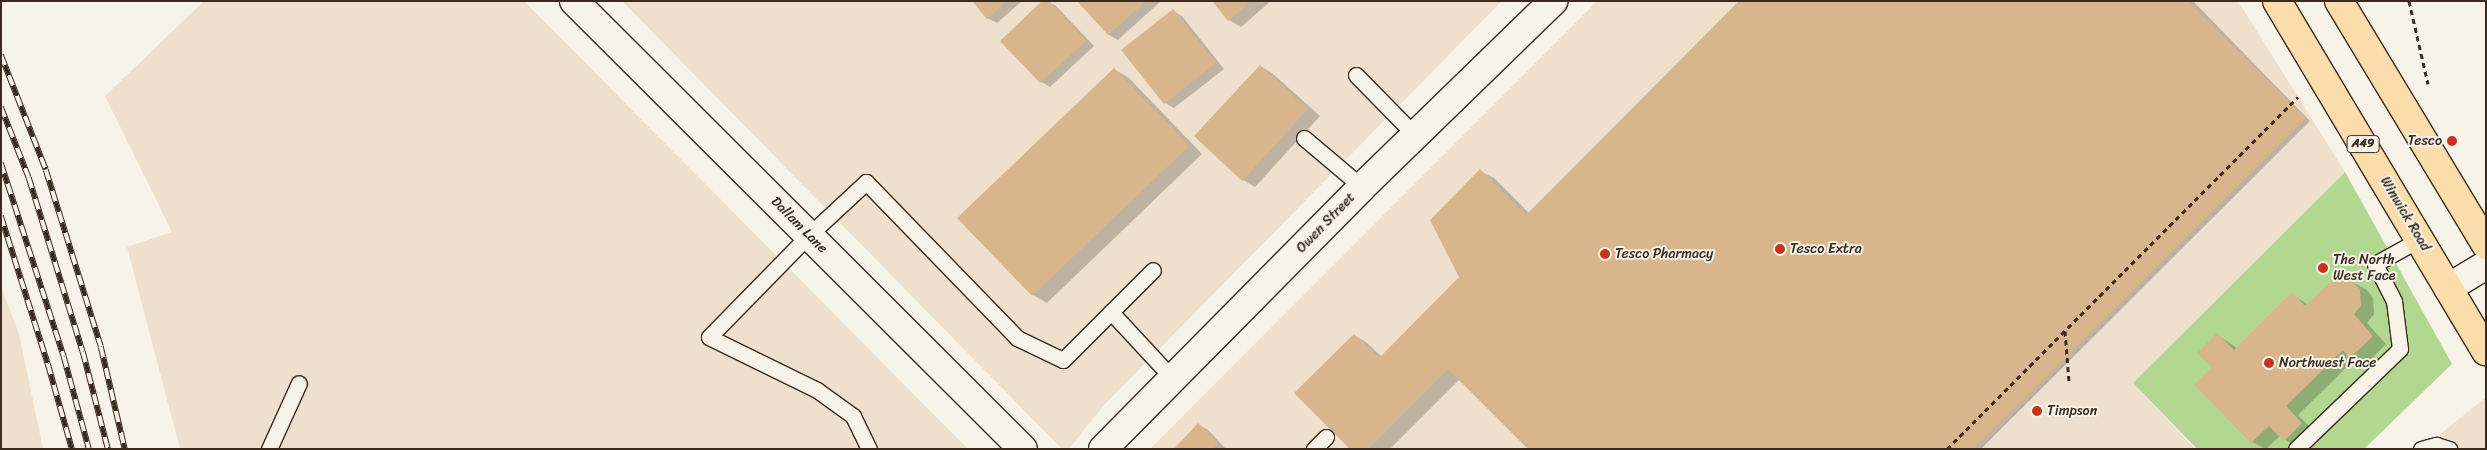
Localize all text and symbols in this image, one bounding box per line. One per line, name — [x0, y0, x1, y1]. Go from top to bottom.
place label: Tesco — [2408, 133, 2442, 149]
road number: A49 — [2346, 134, 2380, 154]
marker: Tesco — [2446, 135, 2458, 147]
street label: Winwick Road — [2376, 174, 2434, 254]
street label: Owen Street — [1293, 189, 1359, 257]
street label: Dallam Lane — [767, 193, 831, 257]
place label: Tesco Extra — [1790, 241, 1862, 257]
marker: Tesco Extra — [1774, 243, 1786, 255]
place label: Tesco Pharmacy — [1615, 246, 1714, 262]
marker: Tesco Pharmacy — [1599, 248, 1611, 260]
place label: The North West Face — [2333, 252, 2396, 284]
marker: The North West Face — [2317, 262, 2329, 274]
place label: Northwest Face — [2279, 355, 2376, 371]
marker: Northwest Face — [2263, 357, 2275, 369]
place label: Timpson — [2047, 403, 2097, 419]
marker: Timpson — [2031, 405, 2043, 417]

